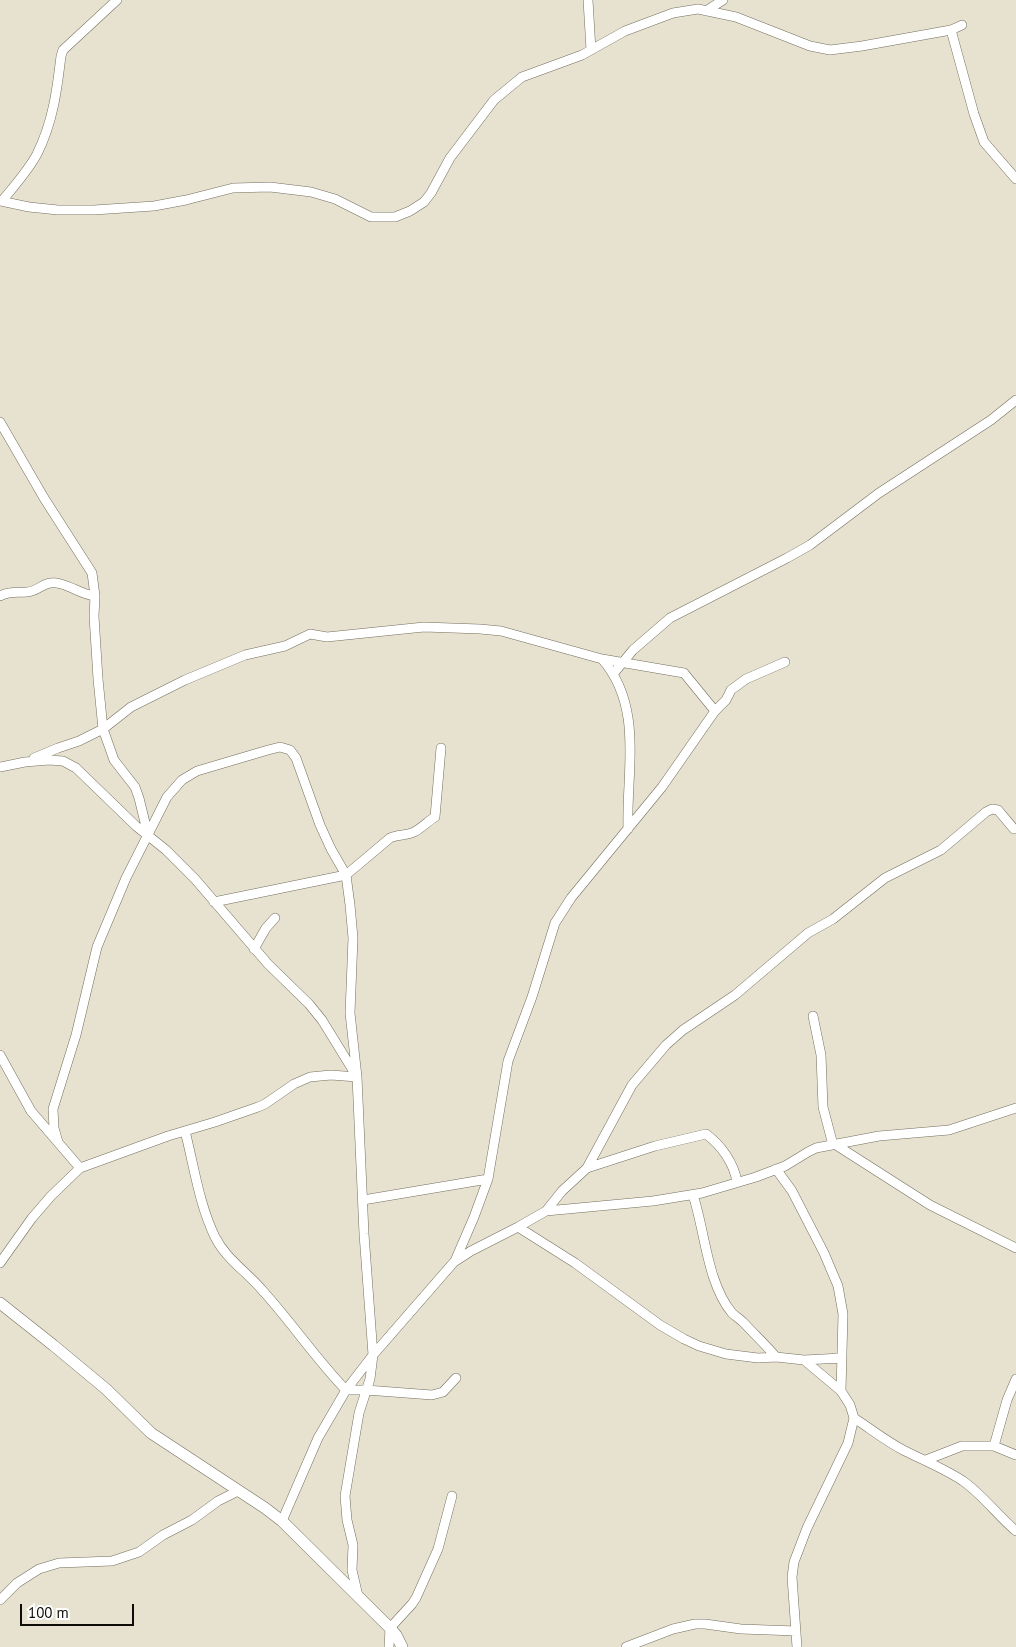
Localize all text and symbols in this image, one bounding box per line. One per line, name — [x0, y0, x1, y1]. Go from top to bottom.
scale bar — [22, 1594, 136, 1626]
text: 100 m — [28, 1603, 69, 1622]

